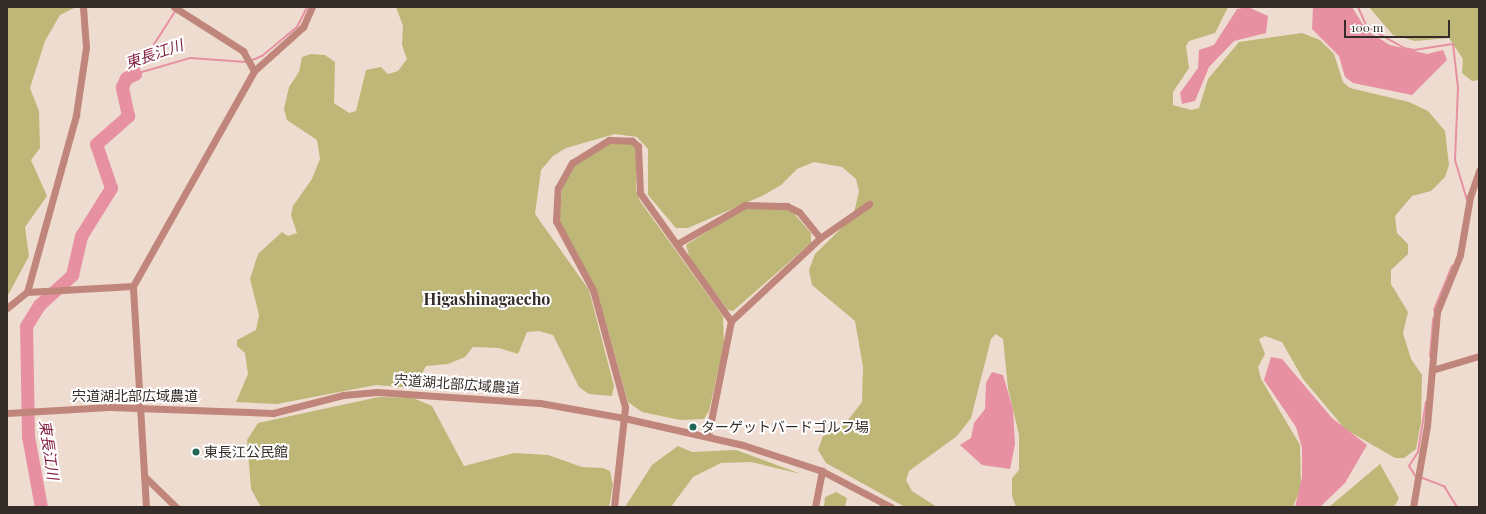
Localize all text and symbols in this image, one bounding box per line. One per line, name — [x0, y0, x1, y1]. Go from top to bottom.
scale bar — [1346, 12, 1452, 38]
text: 100 m — [1351, 19, 1383, 35]
water label: 東長江川 — [123, 36, 185, 72]
district label: Higashinagaecho — [424, 289, 550, 309]
street label: 宍道湖北部広域農道 — [394, 371, 520, 397]
street label: 宍道湖北部広域農道 — [72, 388, 198, 404]
water label: 東長江川 — [36, 419, 62, 481]
place label: ターゲットバードゴルフ場 — [701, 419, 869, 435]
marker: ターゲットバードゴルフ場 — [688, 422, 698, 432]
place label: 東長江公民館 — [204, 444, 288, 460]
marker: 東長江公民館 — [191, 447, 201, 457]

